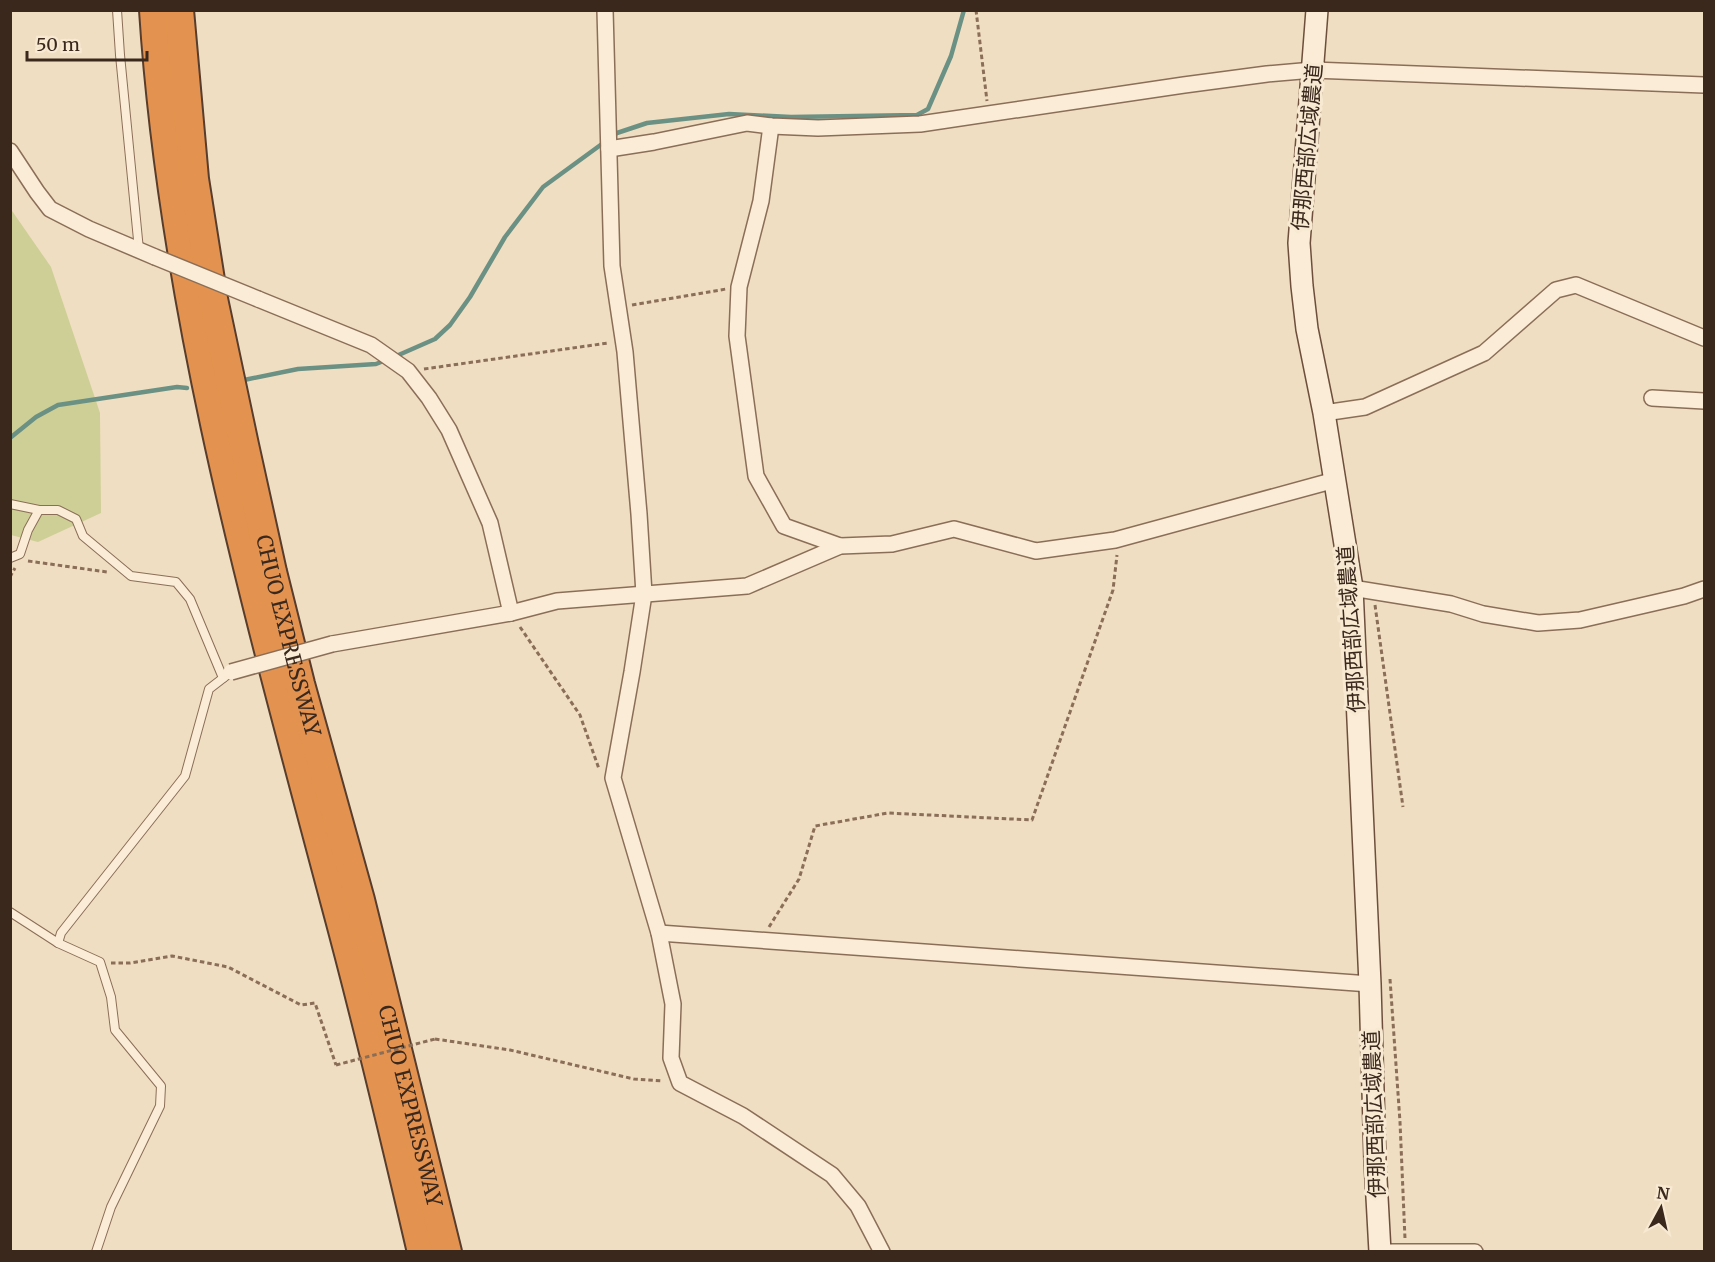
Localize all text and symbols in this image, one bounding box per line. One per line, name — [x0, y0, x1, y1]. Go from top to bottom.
scale bar — [27, 24, 147, 62]
text: 50 m — [36, 33, 80, 56]
street label: 伊那西部広域農道 — [1286, 62, 1328, 232]
street label: CHUO EXPRESSWAY — [251, 532, 327, 740]
street label: 伊那西部広域農道 — [1332, 544, 1370, 714]
street label: CHUO EXPRESSWAY — [373, 1002, 449, 1210]
street label: 伊那西部広域農道 — [1358, 1030, 1390, 1198]
north arrow — [1631, 1178, 1691, 1238]
text: N — [1655, 1182, 1671, 1204]

